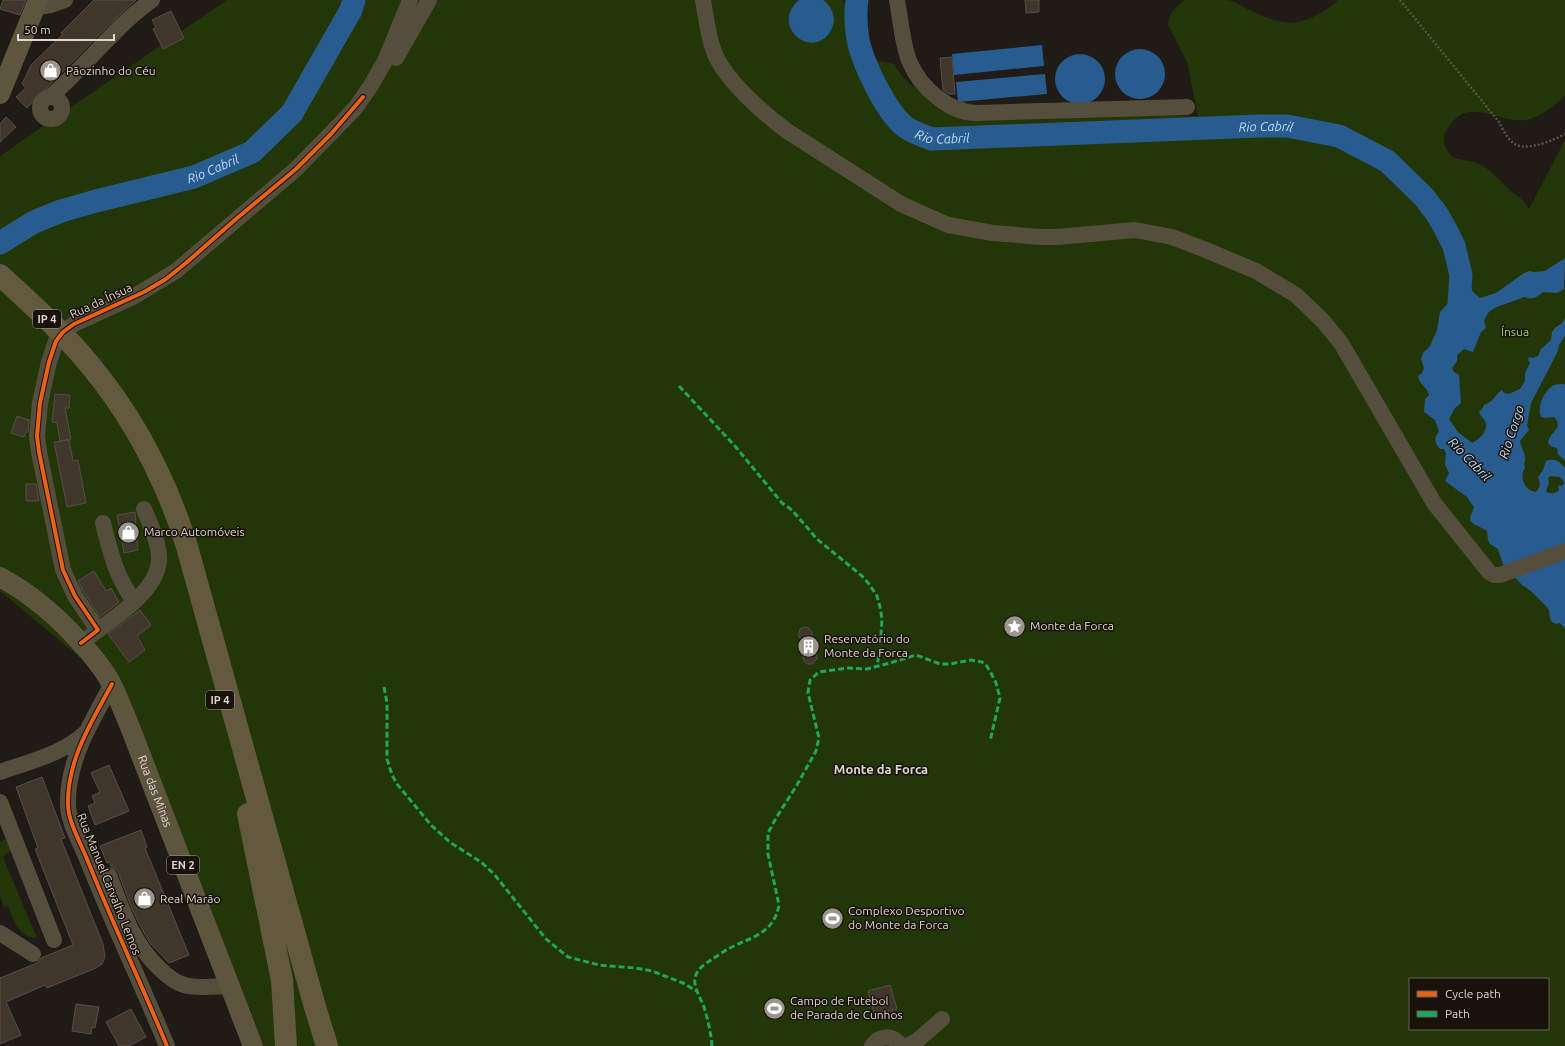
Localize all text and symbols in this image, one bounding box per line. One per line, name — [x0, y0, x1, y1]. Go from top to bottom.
scale bar — [18, 16, 114, 42]
text: 50 m — [24, 23, 51, 36]
shop icon: Pãozinho do Céu — [37, 58, 63, 84]
place label: Pãozinho do Céu — [66, 64, 156, 77]
water label: Rio Cabril — [1238, 119, 1295, 134]
water label: Rio Cabril — [913, 126, 970, 146]
water label: Rio Cabril — [186, 151, 241, 185]
street label: Rua da Ínsua — [68, 280, 134, 321]
road number: IP 4 — [33, 310, 61, 328]
park label: Ínsua — [1501, 325, 1529, 338]
water label: Rio Corgo — [1496, 404, 1526, 460]
water label: Rio Cabril — [1446, 434, 1494, 484]
shop icon: Marco Automóveis — [115, 519, 141, 545]
place label: Marco Automóveis — [144, 525, 245, 538]
place icon: Monte da Forca — [1001, 613, 1027, 639]
place label: Monte da Forca — [1030, 619, 1114, 632]
place label: Reservatório do Monte da Forca — [824, 632, 910, 659]
building icon: Reservatório do Monte da Forca — [795, 633, 821, 659]
road number: IP 4 — [206, 691, 234, 709]
street label: Rua das Minas — [136, 753, 175, 829]
district label: Monte da Forca — [834, 762, 928, 776]
street label: Rua Manuel Carvalho Lemos — [75, 811, 144, 956]
road number: EN 2 — [167, 856, 199, 874]
shop icon: Real Marão — [132, 886, 158, 912]
place label: Real Marão — [160, 892, 220, 905]
place label: Complexo Desportivo do Monte da Forca — [848, 904, 965, 931]
sports icon: Complexo Desportivo do Monte da Forca — [819, 905, 845, 931]
legend — [1409, 978, 1549, 1030]
text: Cycle path — [1445, 987, 1501, 1000]
place label: Campo de Futebol de Parada de Cunhos — [790, 994, 903, 1021]
sports icon: Campo de Futebol de Parada de Cunhos — [762, 995, 788, 1021]
text: Path — [1445, 1007, 1470, 1020]

